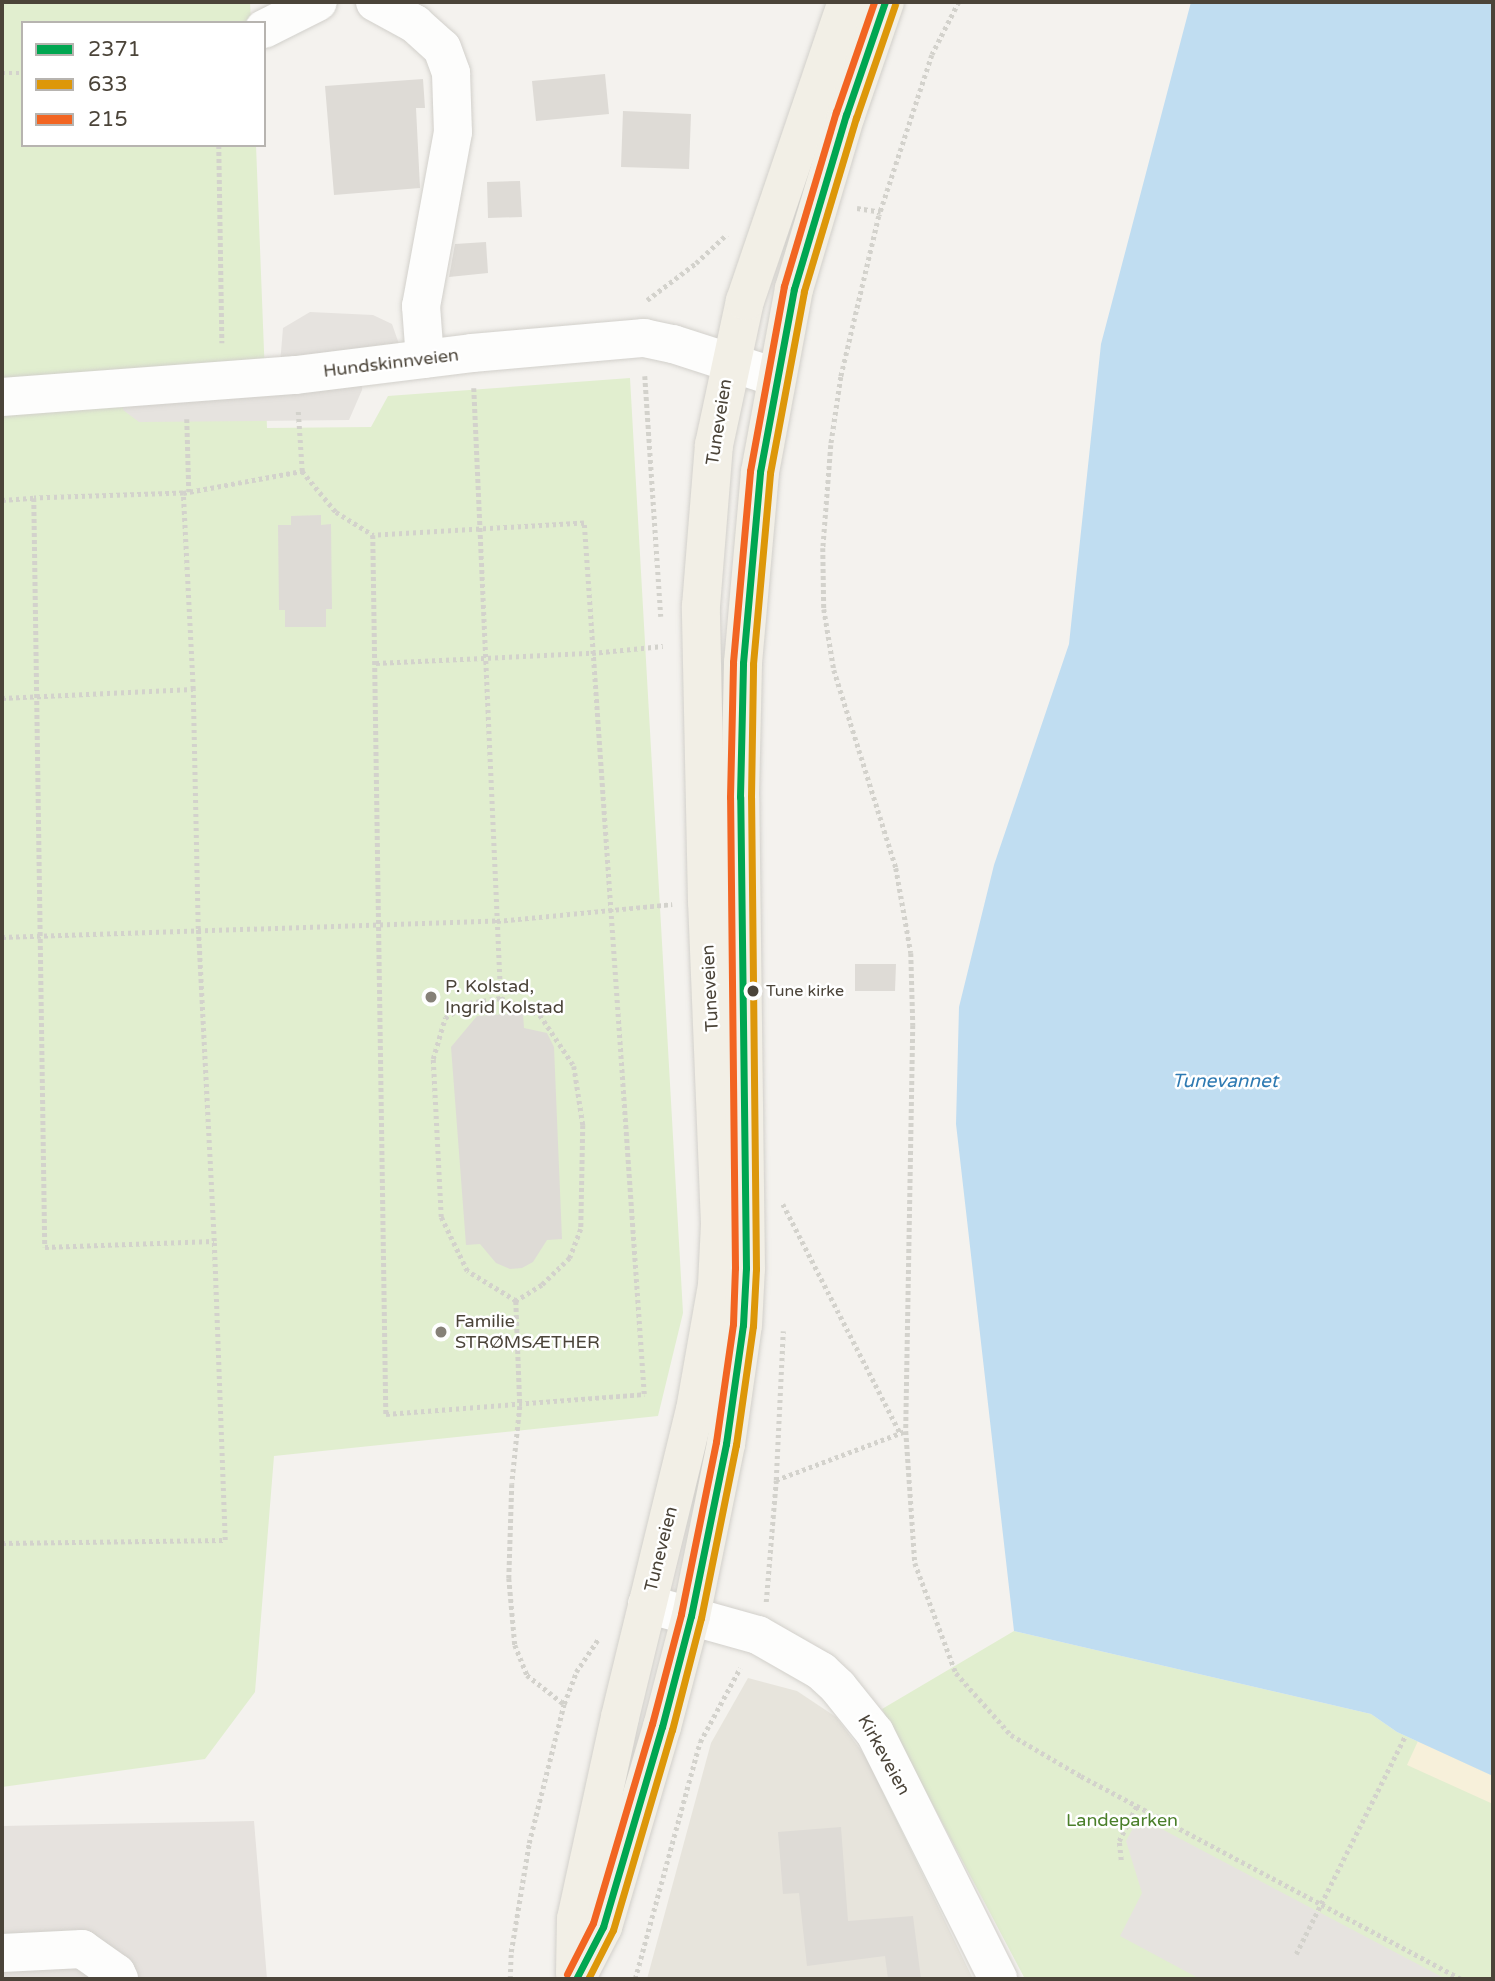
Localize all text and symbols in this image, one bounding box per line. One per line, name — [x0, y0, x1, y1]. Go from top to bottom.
legend — [21, 21, 266, 147]
text: 2371 — [88, 37, 141, 62]
text: 633 — [88, 72, 128, 97]
text: 215 — [88, 107, 128, 132]
street label: Hundskinnveien — [322, 344, 460, 382]
street label: Tuneveien — [702, 377, 736, 467]
street label: Tuneveien — [697, 944, 723, 1032]
place label: P. Kolstad, Ingrid Kolstad — [445, 976, 564, 1018]
place label: Tune kirke — [766, 981, 844, 1001]
marker: Tune kirke — [746, 984, 760, 998]
marker: P. Kolstad, Ingrid Kolstad — [423, 989, 439, 1005]
water label: Tunevannet — [1172, 1071, 1278, 1093]
place label: Familie STRØMSÆTHER — [455, 1311, 600, 1354]
marker: Familie STRØMSÆTHER — [433, 1324, 449, 1340]
street label: Tuneveien — [640, 1504, 682, 1594]
street label: Kirkeveien — [853, 1711, 915, 1799]
park label: Landeparken — [1066, 1809, 1178, 1831]

